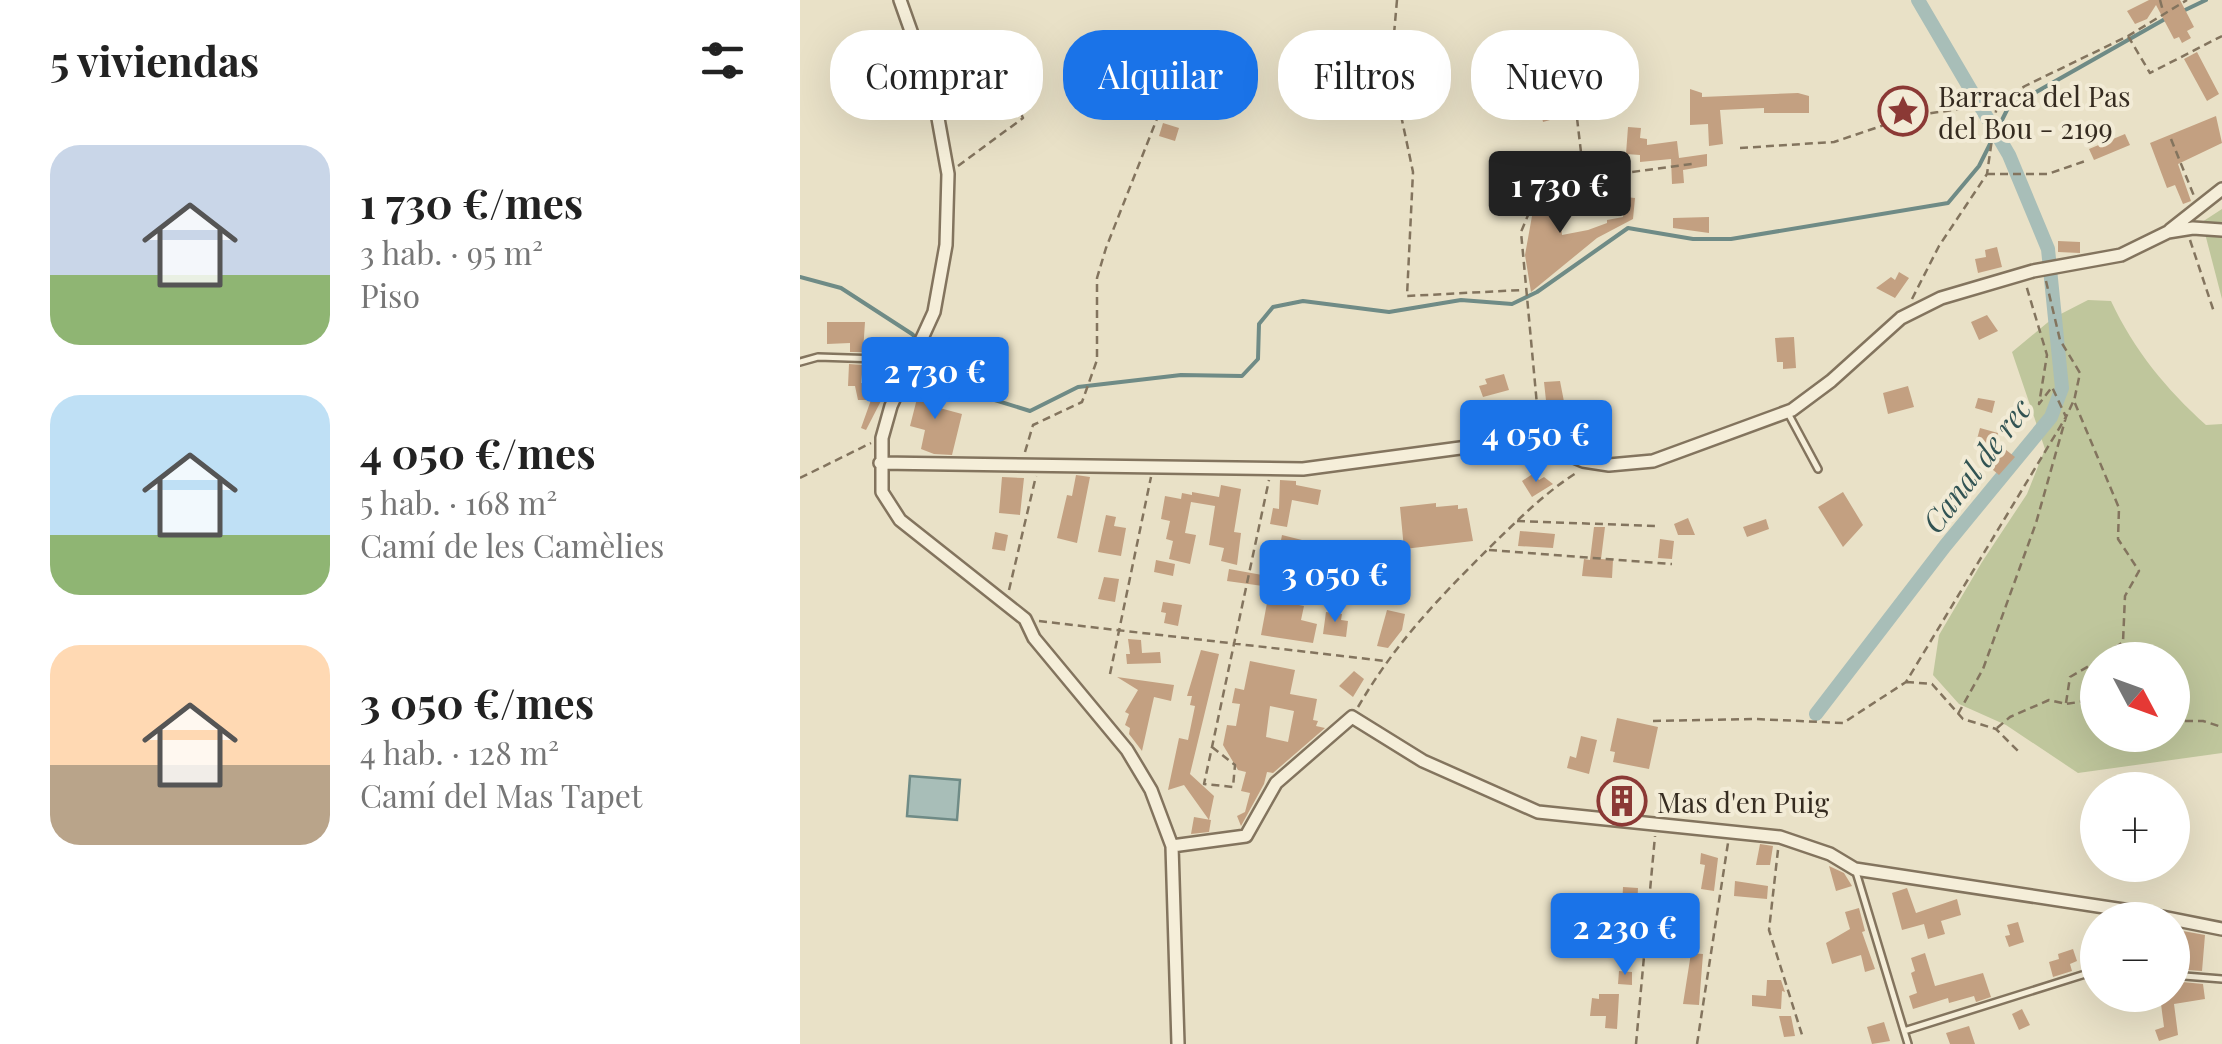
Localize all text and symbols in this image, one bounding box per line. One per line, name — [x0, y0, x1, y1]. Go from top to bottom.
chip: Comprar — [830, 30, 1043, 120]
chip: Alquilar — [1063, 30, 1258, 120]
chip: Filtros — [1278, 30, 1451, 120]
chip: Nuevo — [1471, 30, 1639, 120]
text: 5 viviendas — [50, 32, 259, 88]
icon: filters — [695, 33, 750, 88]
place label: Barraca del Pas del Bou - 2199 — [1938, 77, 2131, 146]
place icon: Barraca del Pas del Bou - 2199 — [1877, 85, 1929, 137]
pin: 1 730 € — [1468, 151, 1652, 236]
text: 1 730 € — [1511, 162, 1609, 205]
text: 1 730 €/mes — [360, 174, 583, 230]
icon: home — [130, 185, 250, 305]
text: 3 hab. · 95 m² — [360, 230, 543, 273]
text: Piso — [360, 273, 420, 316]
pin: 2 730 € — [843, 337, 1027, 422]
text: 2 730 € — [884, 348, 986, 391]
water label: Canal de rec — [1912, 390, 2040, 540]
pin: 4 050 € — [1444, 400, 1628, 485]
text: 4 050 € — [1482, 411, 1590, 454]
text: 4 050 €/mes — [360, 424, 596, 480]
icon: home — [130, 435, 250, 555]
text: 5 hab. · 168 m² — [360, 480, 557, 523]
text: Camí de les Camèlies — [360, 523, 664, 566]
pin: 3 050 € — [1243, 540, 1427, 625]
text: 3 050 € — [1282, 551, 1388, 594]
north arrow — [2080, 642, 2190, 752]
map controls — [2080, 642, 2190, 1012]
text: 3 050 €/mes — [360, 674, 594, 730]
icon: home — [130, 685, 250, 805]
text: 4 hab. · 128 m² — [360, 730, 559, 773]
button: + — [2080, 772, 2190, 882]
text: Camí del Mas Tapet — [360, 773, 642, 816]
building icon: Mas d'en Puig — [1596, 775, 1648, 827]
place label: Mas d'en Puig — [1657, 783, 1829, 820]
pin: 2 230 € — [1533, 893, 1717, 978]
button: − — [2080, 902, 2190, 1012]
text: 2 230 € — [1573, 904, 1677, 947]

